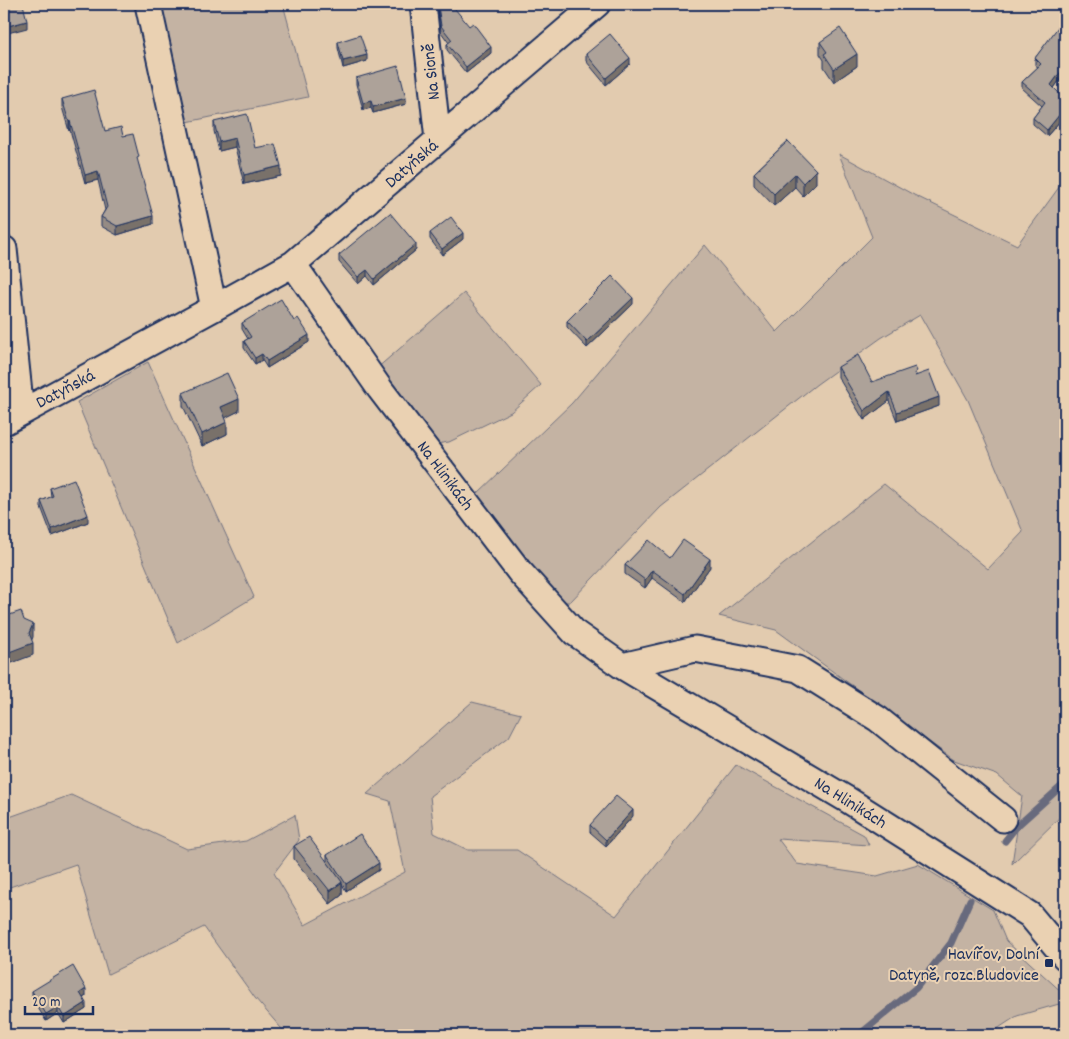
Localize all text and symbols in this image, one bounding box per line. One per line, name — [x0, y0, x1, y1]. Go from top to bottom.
street label: Na Sioně — [417, 42, 448, 101]
street label: Datyňská — [380, 134, 445, 195]
street label: Datyňská — [32, 364, 100, 416]
street label: Na Hlinikách — [409, 436, 479, 517]
street label: Na Hlinikách — [808, 772, 891, 836]
place label: Havířov, Dolní Datyně, rozc.Bludovice — [889, 943, 1041, 989]
marker: Havířov, Dolní Datyně, rozc.Bludovice — [1043, 957, 1055, 969]
scale bar — [25, 984, 92, 1016]
text: 20 m — [32, 992, 60, 1014]

